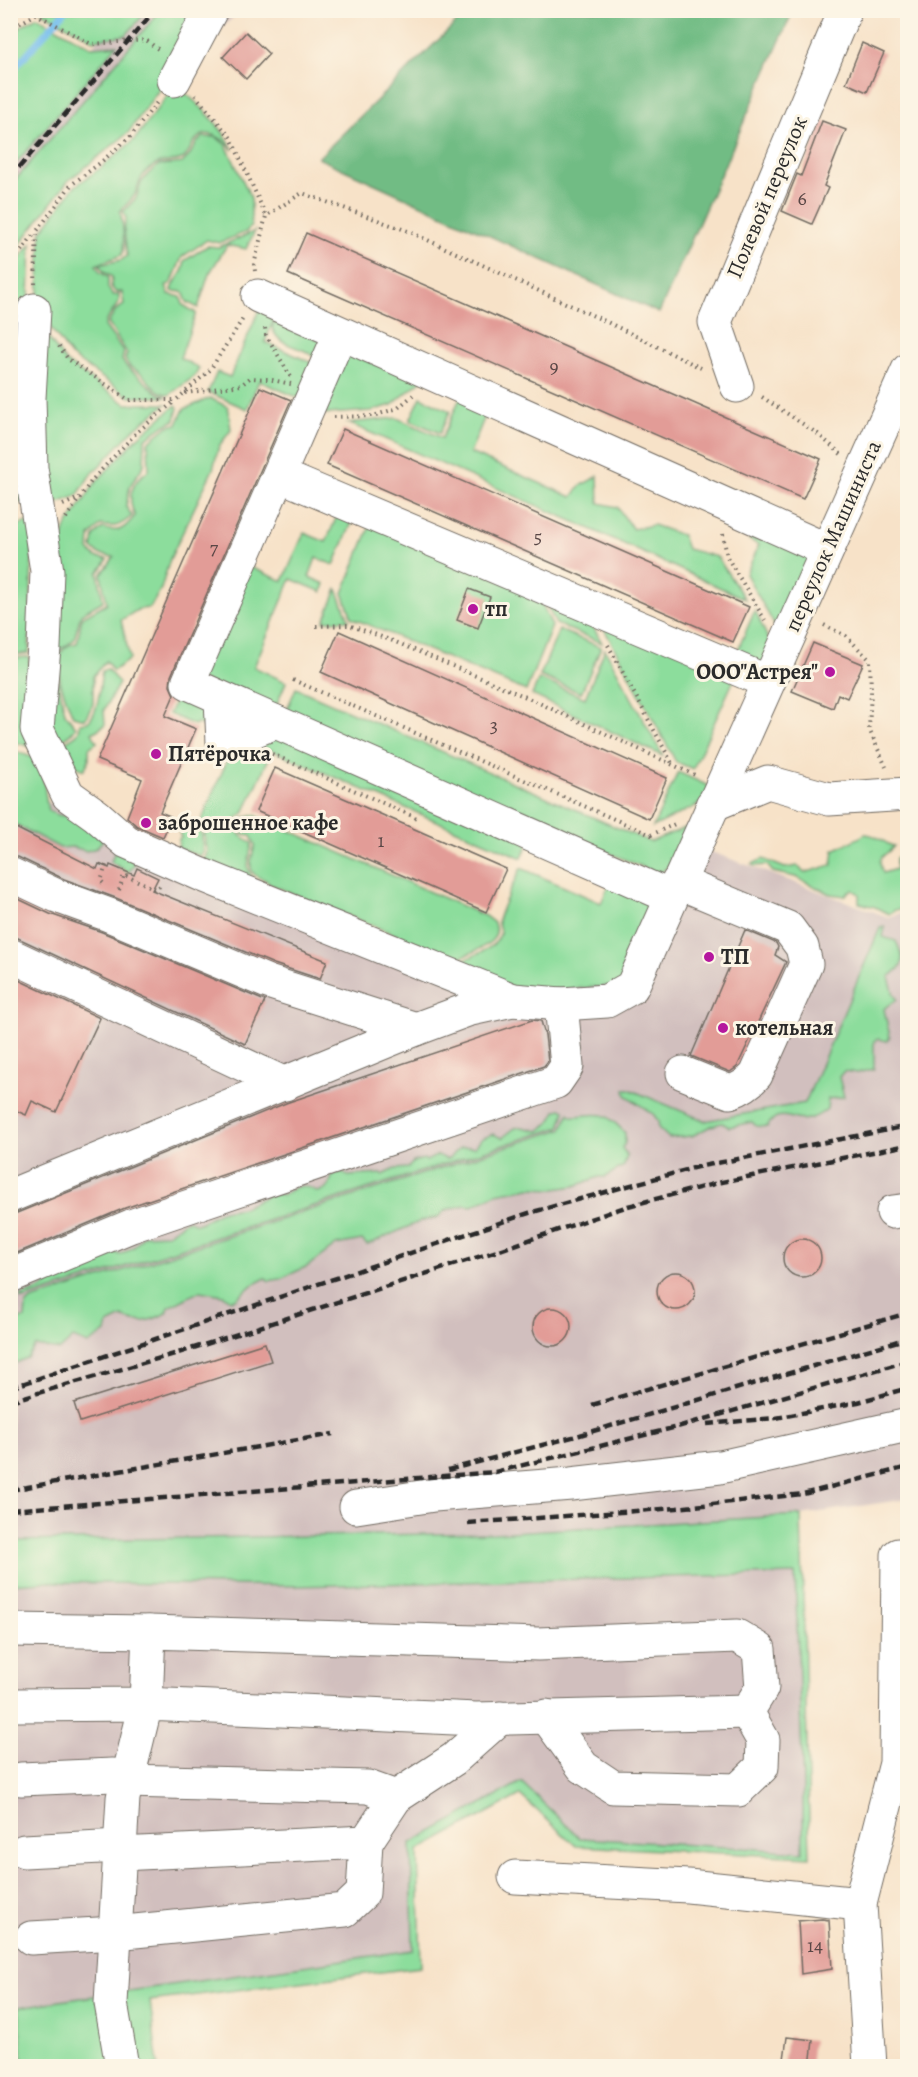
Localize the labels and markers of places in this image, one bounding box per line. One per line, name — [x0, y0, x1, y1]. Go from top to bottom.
place label: тп — [485, 594, 508, 624]
marker: тп — [466, 602, 480, 616]
place label: ООО"Астрея" — [696, 657, 818, 687]
marker: ООО"Астрея" — [823, 665, 837, 679]
place label: Пятёрочка — [168, 739, 272, 769]
marker: Пятёрочка — [149, 747, 163, 761]
place label: заброшенное кафе — [158, 808, 338, 838]
marker: заброшенное кафе — [139, 816, 153, 830]
place label: ТП — [721, 942, 749, 972]
marker: ТП — [702, 950, 716, 964]
place label: котельная — [735, 1013, 834, 1043]
marker: котельная — [716, 1021, 730, 1035]

